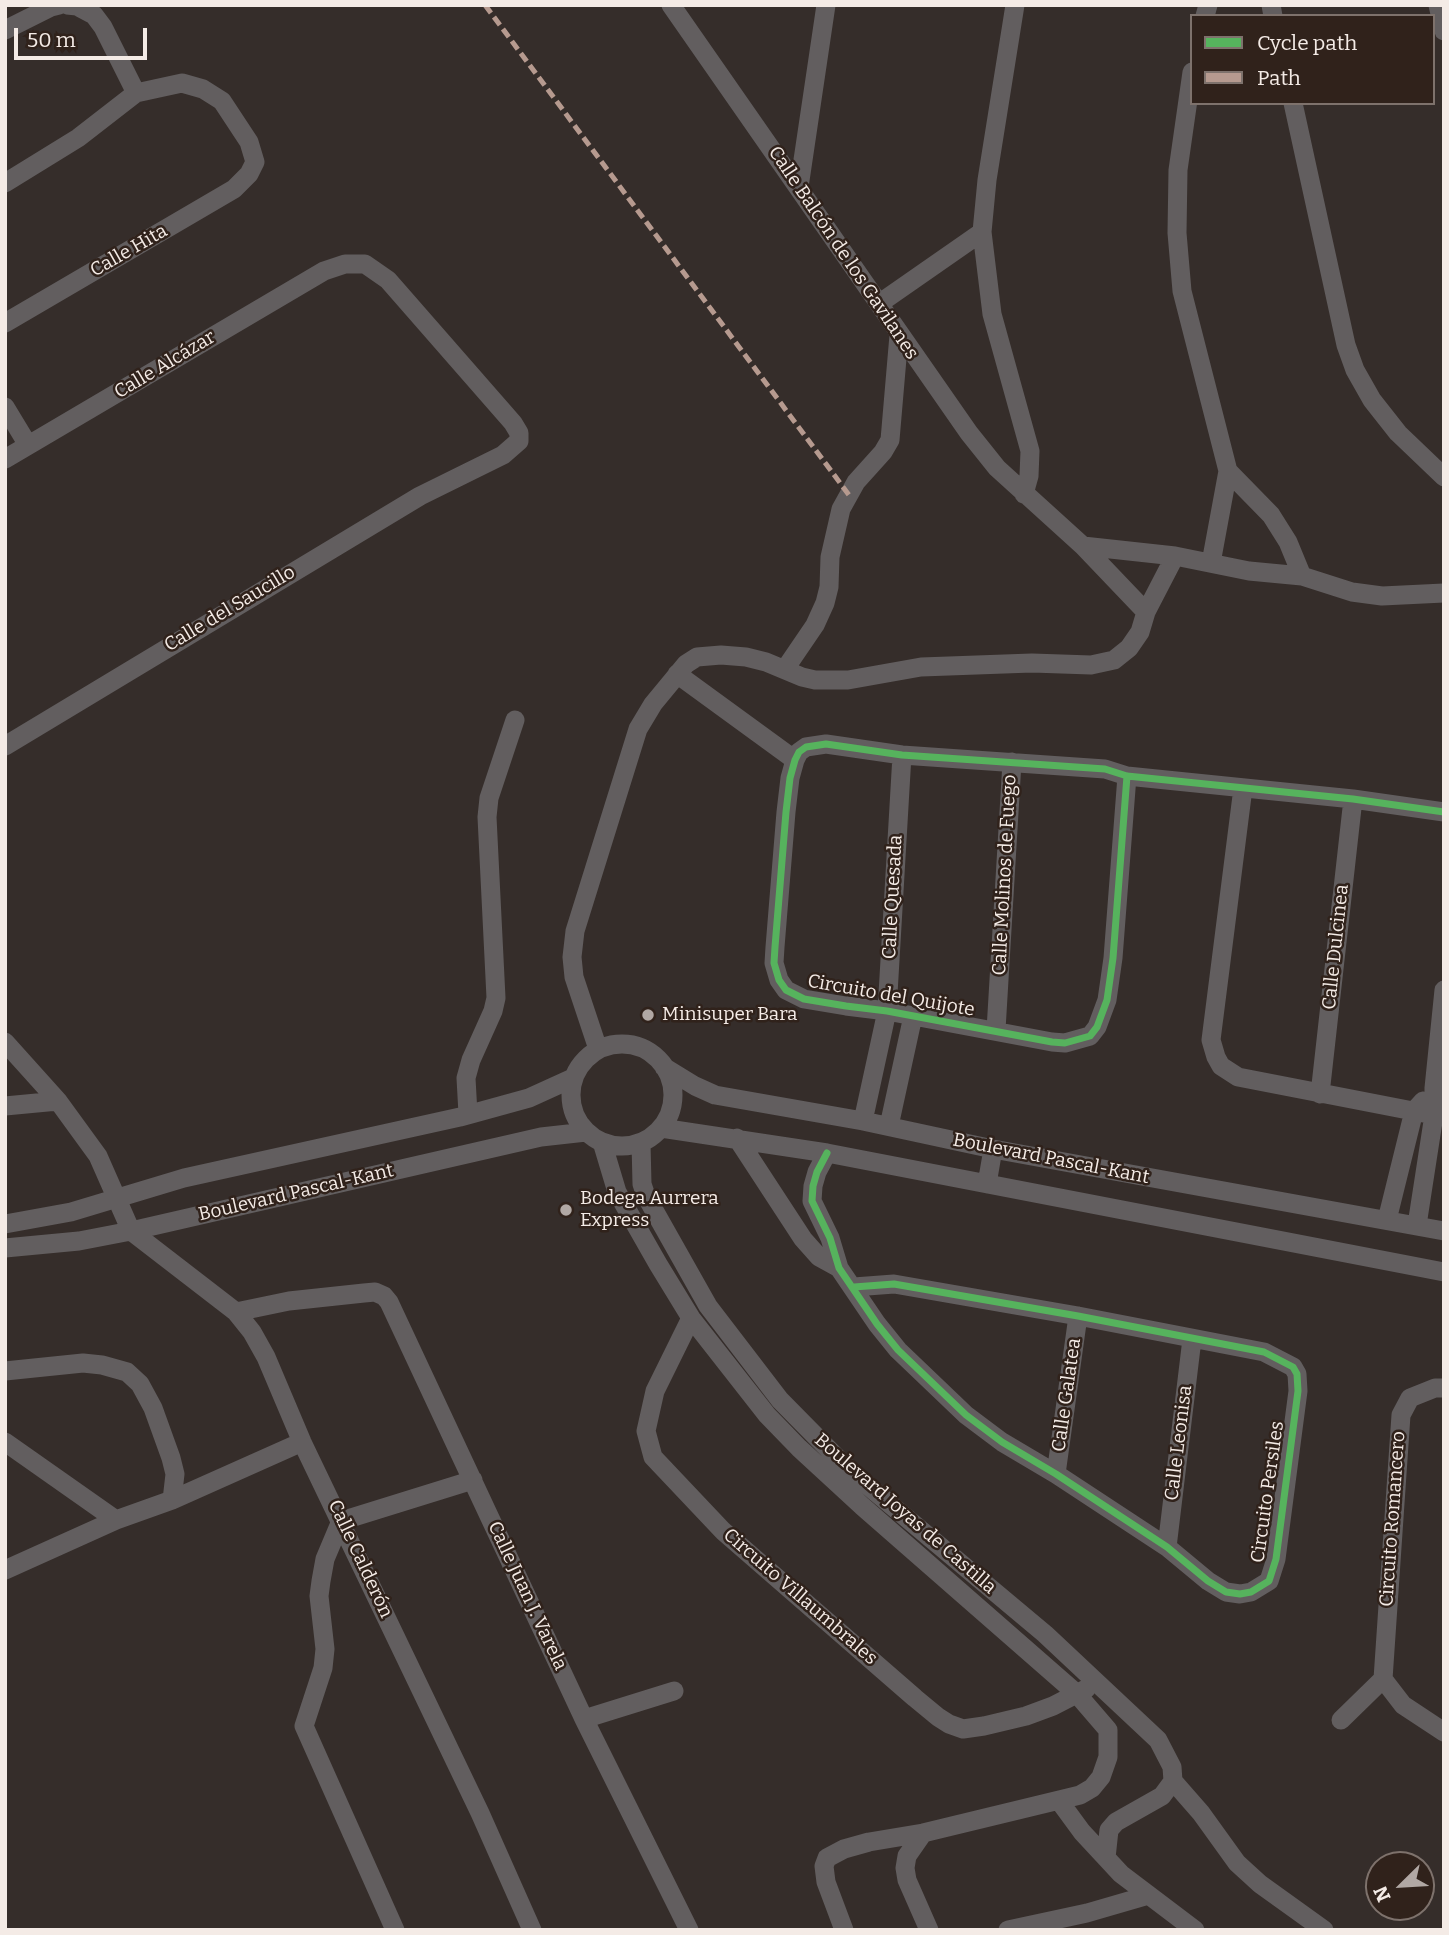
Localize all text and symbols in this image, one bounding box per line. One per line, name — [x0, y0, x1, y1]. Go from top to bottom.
scale bar — [18, 14, 150, 58]
legend — [1190, 14, 1435, 105]
text: 50 m — [27, 27, 76, 53]
text: Cycle path — [1257, 30, 1357, 56]
text: Path — [1257, 65, 1301, 91]
street label: Calle Balcón de los Gavilanes — [763, 142, 923, 364]
street label: Calle Hita — [86, 220, 172, 282]
street label: Calle Alcázar — [110, 326, 220, 404]
street label: Calle del Saucillo — [160, 561, 300, 657]
street label: Calle Molinos de Fuego — [988, 774, 1022, 976]
street label: Calle Quesada — [878, 834, 908, 960]
street label: Calle Dulcinea — [1318, 883, 1354, 1011]
street label: Circuito del Quijote — [806, 970, 976, 1022]
place label: Minisuper Bara — [662, 1004, 797, 1026]
marker: Minisuper Bara — [640, 1007, 656, 1023]
street label: Boulevard Pascal-Kant — [951, 1129, 1151, 1189]
street label: Boulevard Pascal-Kant — [196, 1159, 396, 1227]
place label: Bodega Aurrera Express — [580, 1188, 719, 1232]
marker: Bodega Aurrera Express — [558, 1202, 574, 1218]
street label: Calle Galatea — [1048, 1337, 1086, 1453]
street label: Calle Leonisa — [1161, 1384, 1197, 1502]
street label: Circuito Persiles — [1247, 1420, 1289, 1564]
street label: Boulevard Joyas de Castilla — [810, 1429, 1000, 1599]
street label: Circuito Romancero — [1375, 1431, 1411, 1607]
street label: Calle Calderón — [323, 1496, 397, 1622]
street label: Calle Juan J. Varela — [483, 1518, 571, 1674]
street label: Circuito Villaumbrales — [718, 1524, 882, 1670]
north arrow — [1365, 1851, 1435, 1921]
text: N — [1369, 1883, 1396, 1905]

